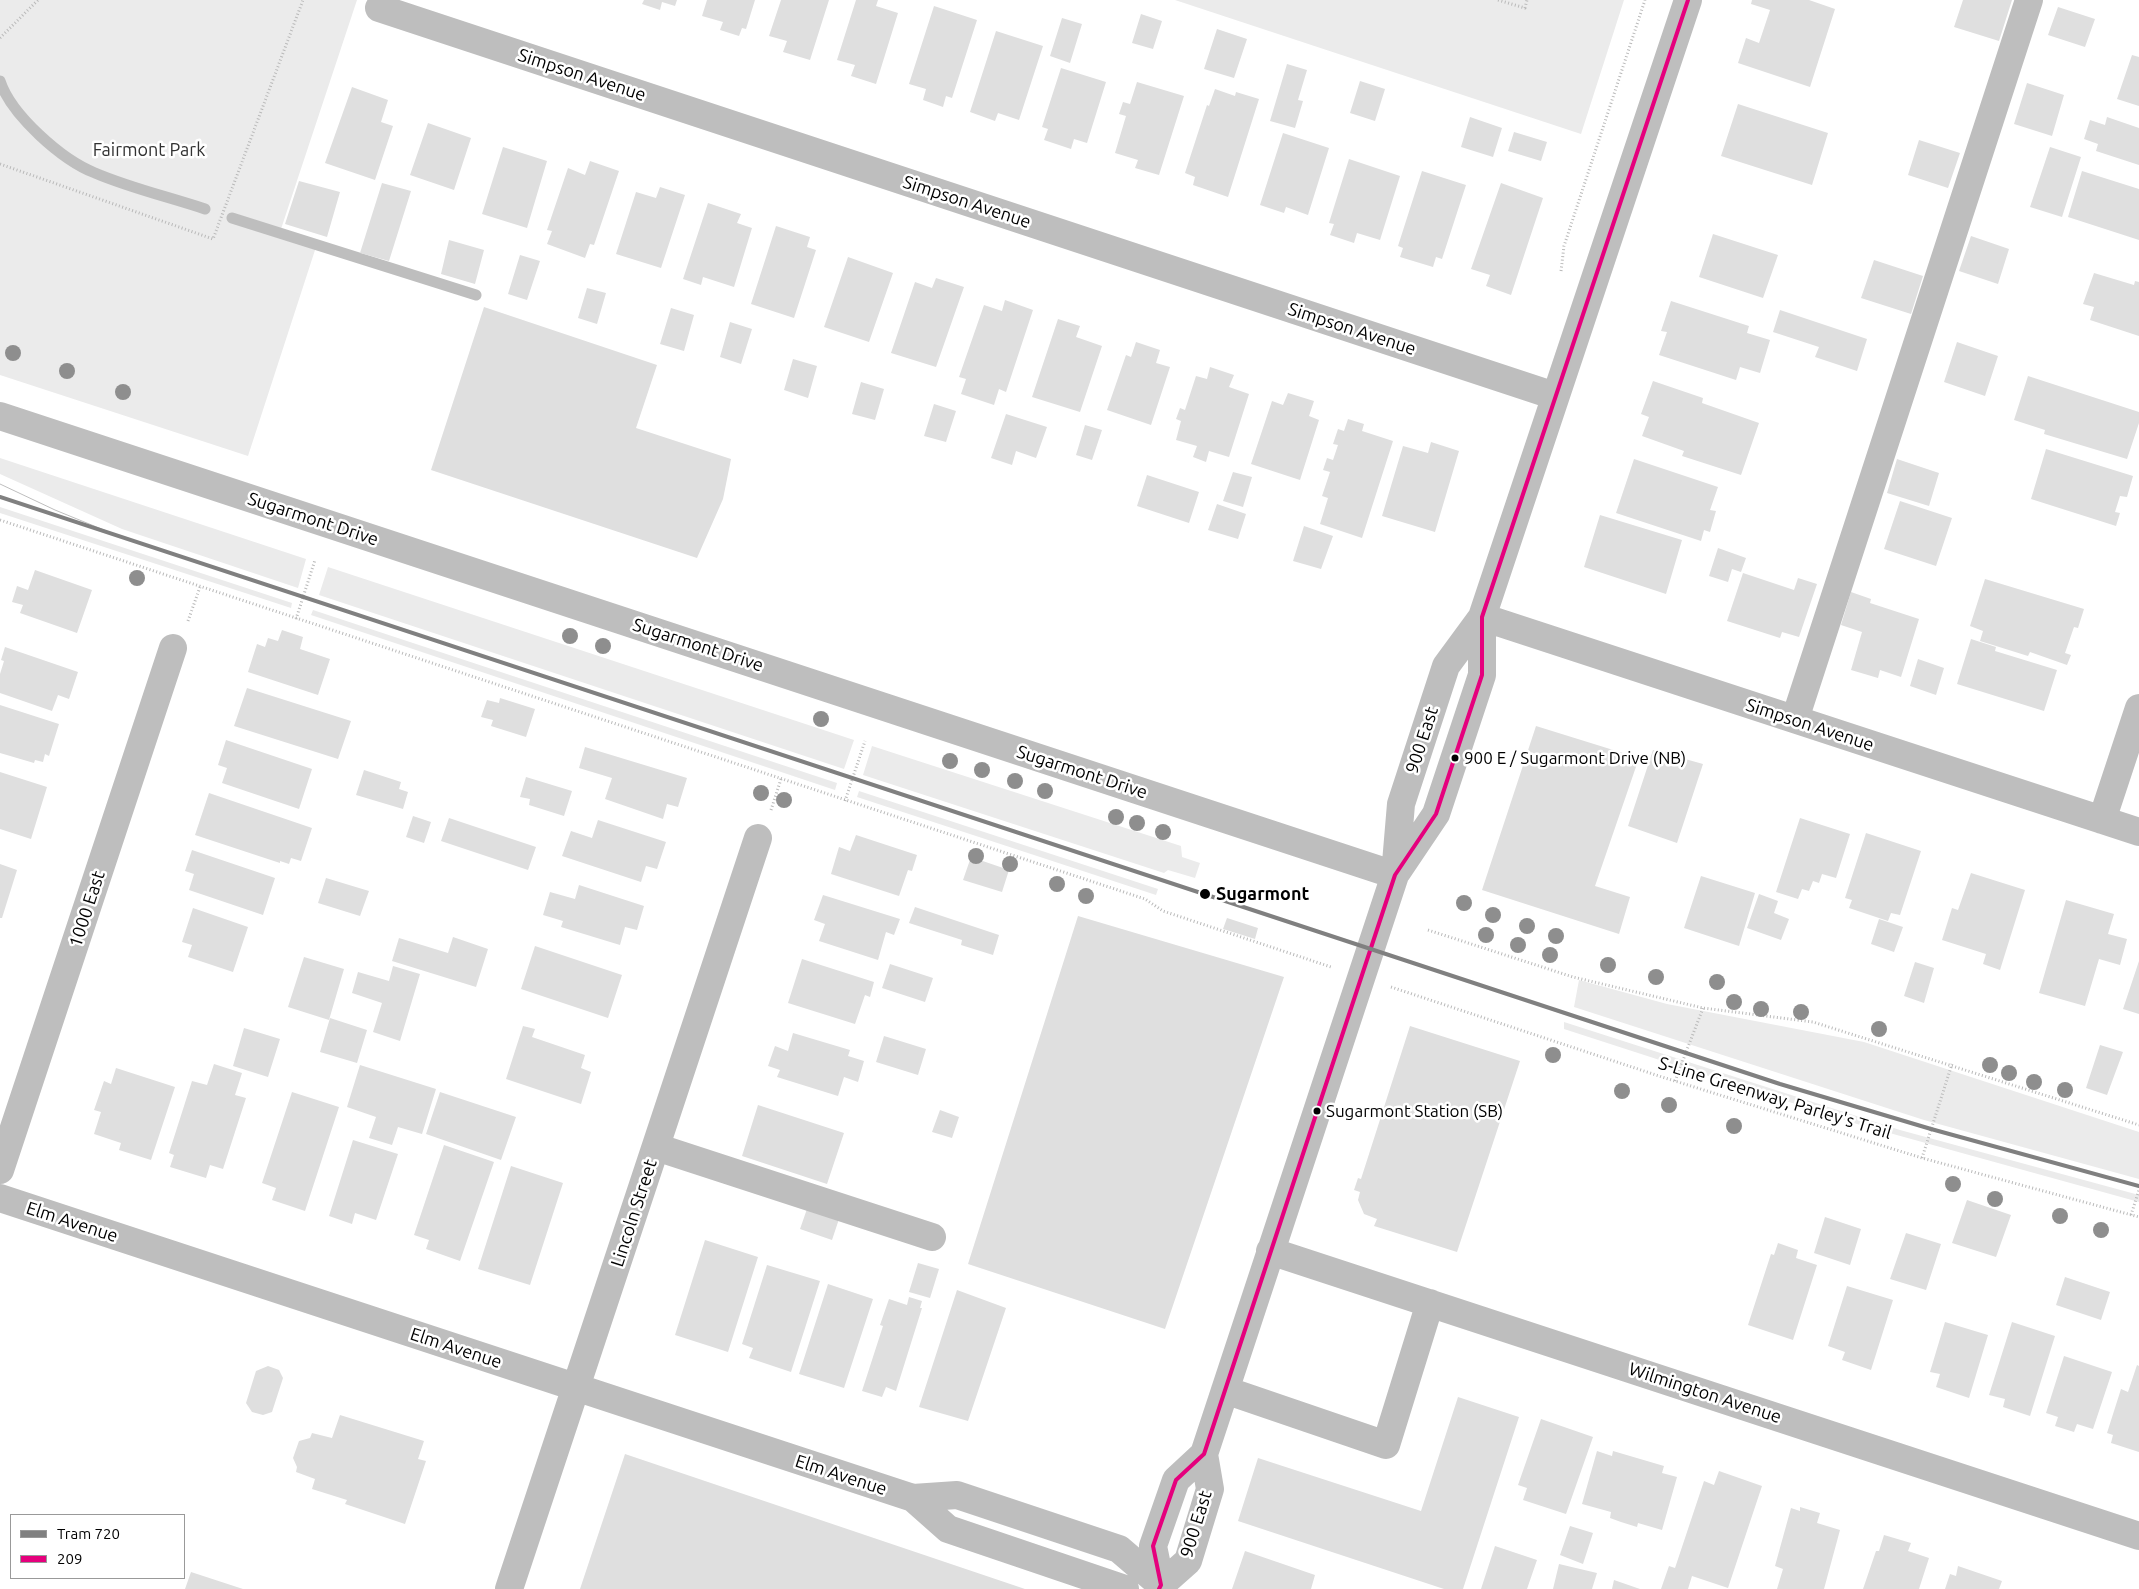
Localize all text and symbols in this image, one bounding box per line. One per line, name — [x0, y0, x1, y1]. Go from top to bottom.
street label: Simpson Avenue — [515, 44, 649, 106]
park label: Fairmont Park — [93, 139, 205, 161]
street label: Simpson Avenue — [900, 171, 1034, 233]
street label: Simpson Avenue — [1285, 298, 1419, 360]
street label: Sugarmont Drive — [245, 488, 381, 550]
street label: Sugarmont Drive — [630, 614, 766, 676]
street label: Simpson Avenue — [1743, 694, 1877, 756]
street label: 900 East — [1401, 704, 1443, 776]
street label: Sugarmont Drive — [1014, 741, 1150, 803]
place label: 900 E / Sugarmont Drive (NB) — [1464, 748, 1686, 768]
marker: 900 E / Sugarmont Drive (NB) — [1450, 753, 1460, 763]
street label: 1000 East — [65, 868, 109, 950]
place label: Sugarmont — [1216, 883, 1309, 905]
marker: Sugarmont — [1198, 887, 1212, 901]
street label: S-Line Greenway, Parley's Trail — [1656, 1052, 1894, 1144]
place label: Sugarmont Station (SB) — [1326, 1101, 1503, 1121]
marker: Sugarmont Station (SB) — [1312, 1106, 1322, 1116]
street label: Lincoln Street — [606, 1156, 662, 1270]
street label: Elm Avenue — [23, 1197, 121, 1247]
street label: Elm Avenue — [407, 1323, 505, 1373]
street label: Wilmington Avenue — [1626, 1358, 1784, 1428]
street label: Elm Avenue — [792, 1450, 890, 1500]
street label: 900 East — [1176, 1488, 1216, 1560]
legend — [10, 1514, 185, 1579]
text: Tram 720 — [57, 1525, 120, 1542]
text: 209 — [57, 1550, 82, 1567]

